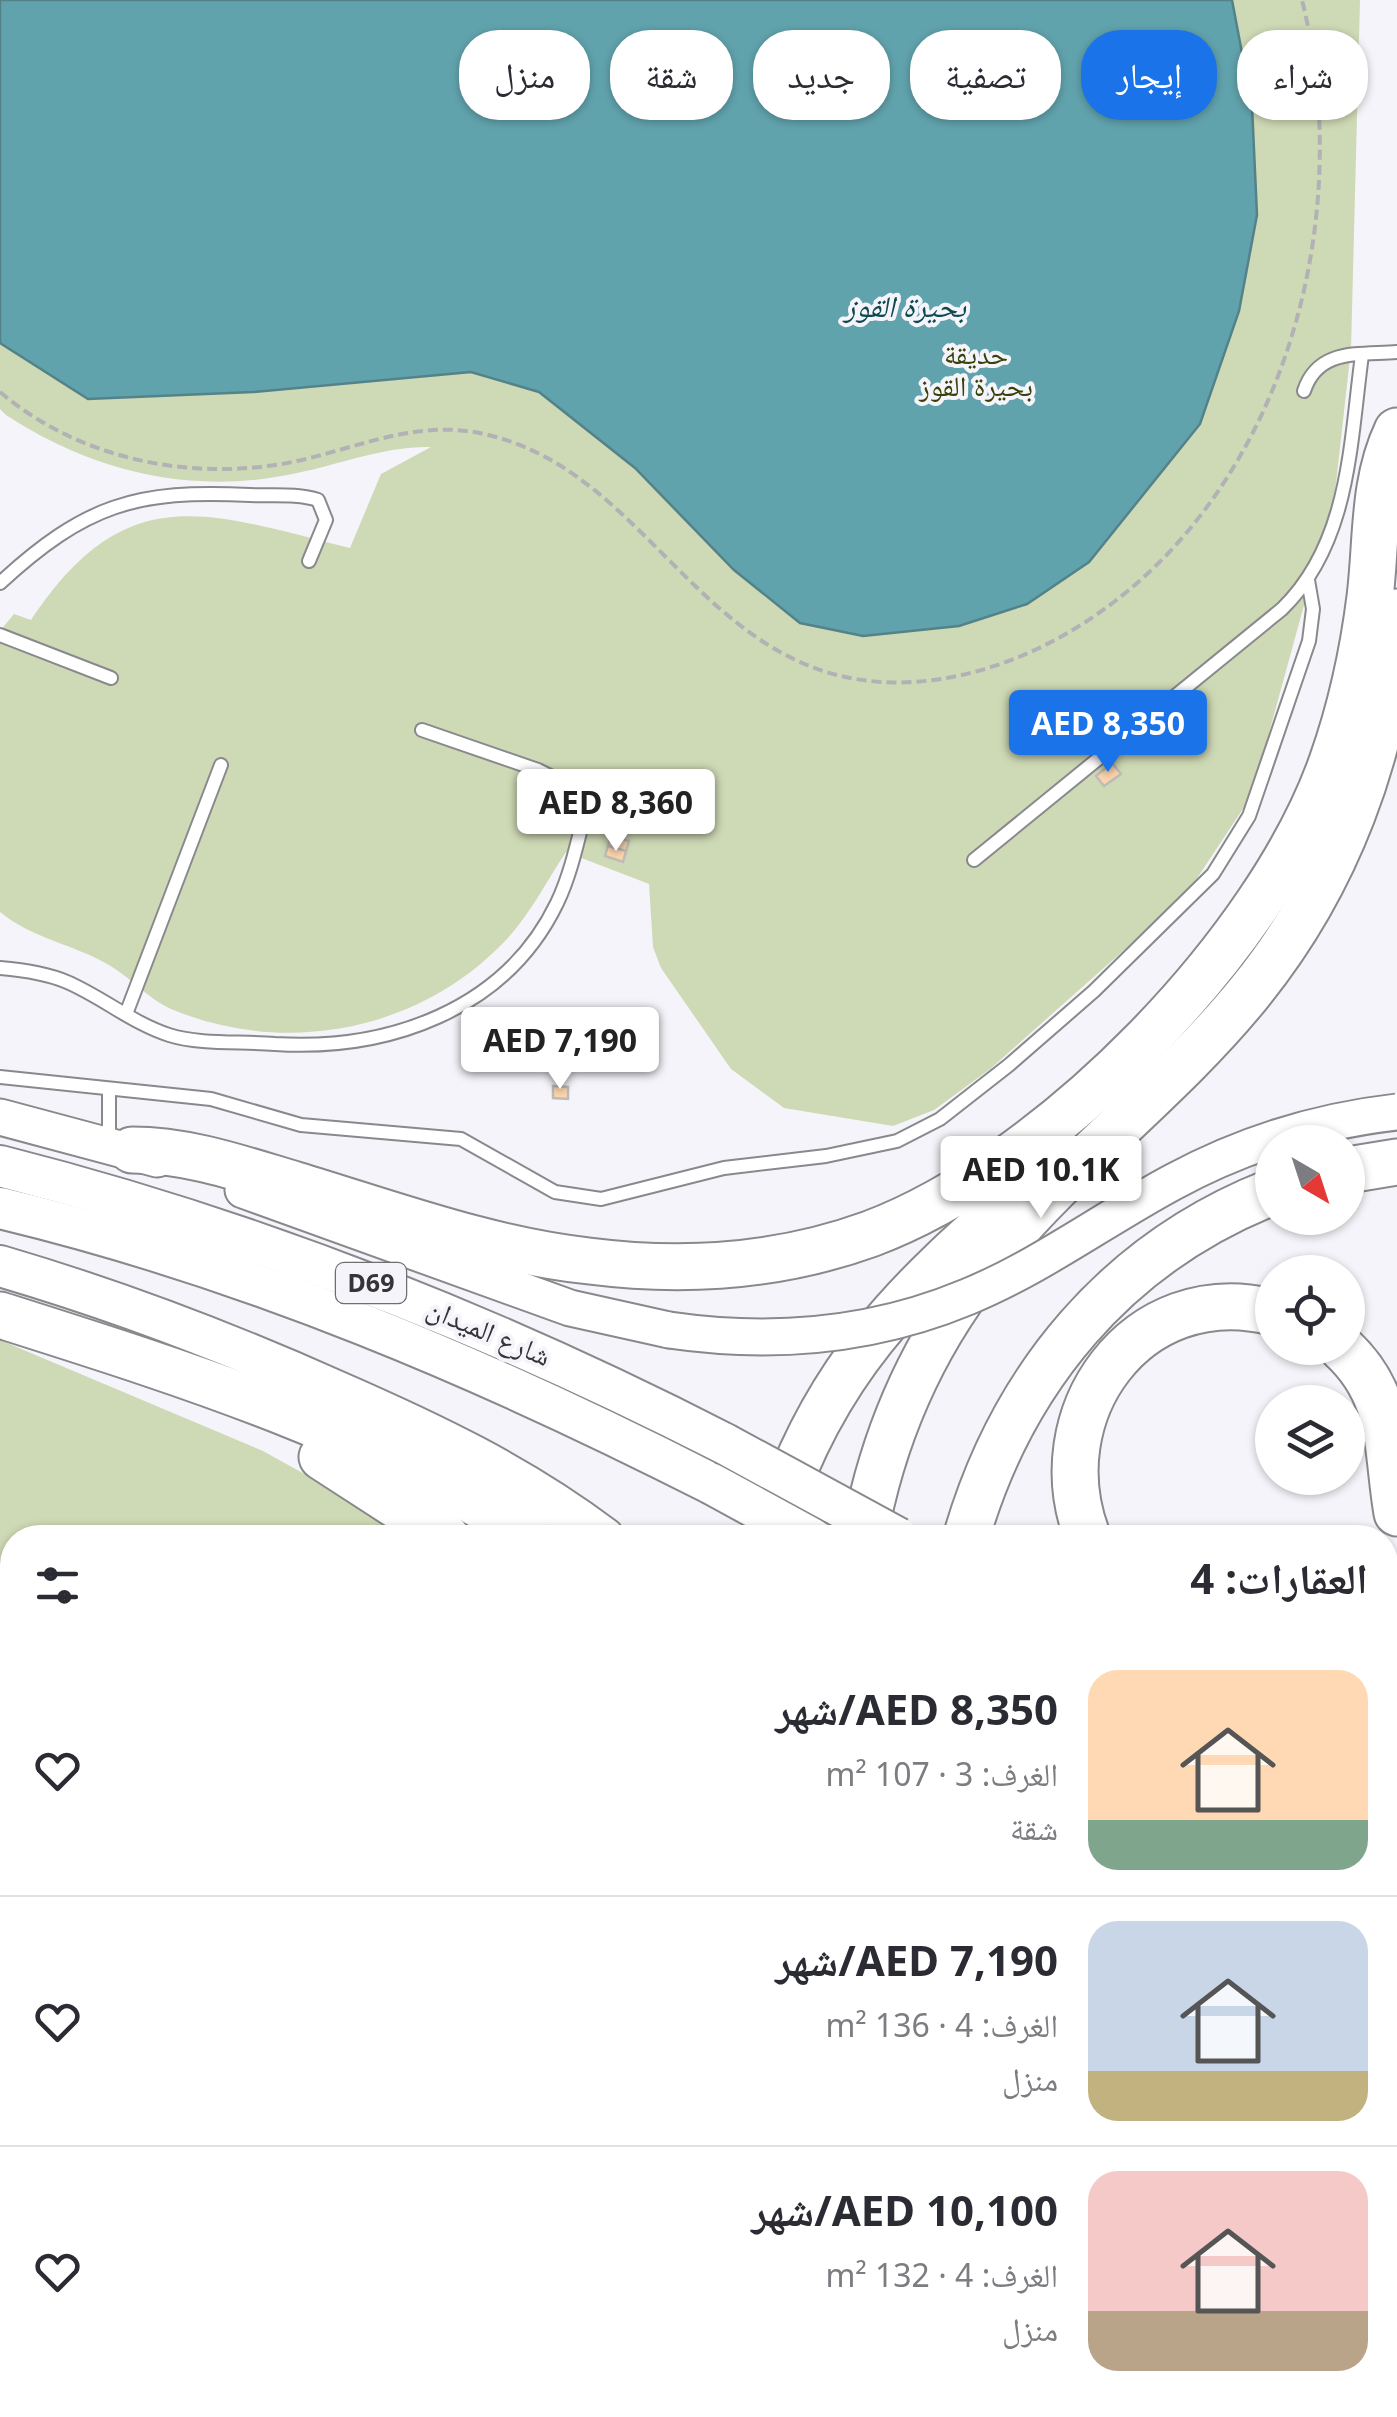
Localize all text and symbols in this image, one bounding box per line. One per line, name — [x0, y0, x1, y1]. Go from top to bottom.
chip: منزل — [459, 30, 590, 120]
chip: شقة — [610, 30, 733, 120]
chip: جديد — [753, 30, 890, 120]
chip: تصفية — [910, 30, 1061, 120]
chip: إيجار — [1081, 30, 1217, 120]
chip: شراء — [1237, 30, 1368, 120]
water label: بحيرة القوز — [842, 285, 967, 326]
park label: حديقة بحيرة القوز — [918, 334, 1033, 404]
pin: AED 8,350 — [994, 690, 1222, 775]
text: AED 8,350 — [1031, 701, 1185, 744]
pin: AED 8,360 — [502, 769, 730, 854]
text: AED 8,360 — [539, 780, 693, 823]
pin: AED 7,190 — [446, 1007, 674, 1092]
text: AED 7,190 — [483, 1018, 637, 1061]
north arrow — [1255, 1125, 1365, 1235]
map controls — [1255, 1125, 1365, 1495]
pin: AED 10.1K — [927, 1136, 1155, 1221]
text: AED 10.1K — [963, 1147, 1119, 1190]
button: locate — [1255, 1255, 1365, 1365]
road number: D69 — [336, 1263, 406, 1303]
street label: شارع الميدان — [422, 1288, 557, 1374]
button: layers — [1255, 1385, 1365, 1495]
text: العقارات: 4 — [1190, 1549, 1368, 1606]
icon: filters — [30, 1558, 85, 1613]
text: AED 8,350/شهر — [776, 1680, 1058, 1737]
icon: home — [1168, 1710, 1288, 1830]
icon: heart — [30, 1743, 85, 1798]
text: الغرف: 3 · 107 m² — [825, 1752, 1058, 1795]
text: شقة — [1010, 1806, 1058, 1849]
text: AED 7,190/شهر — [776, 1931, 1058, 1988]
icon: home — [1168, 1961, 1288, 2081]
icon: heart — [30, 1994, 85, 2049]
text: الغرف: 4 · 136 m² — [825, 2003, 1058, 2046]
text: منزل — [1002, 2057, 1058, 2100]
text: AED 10,100/شهر — [752, 2181, 1058, 2238]
icon: home — [1168, 2211, 1288, 2331]
icon: heart — [30, 2244, 85, 2299]
text: الغرف: 4 · 132 m² — [825, 2253, 1058, 2296]
text: منزل — [1002, 2307, 1058, 2350]

